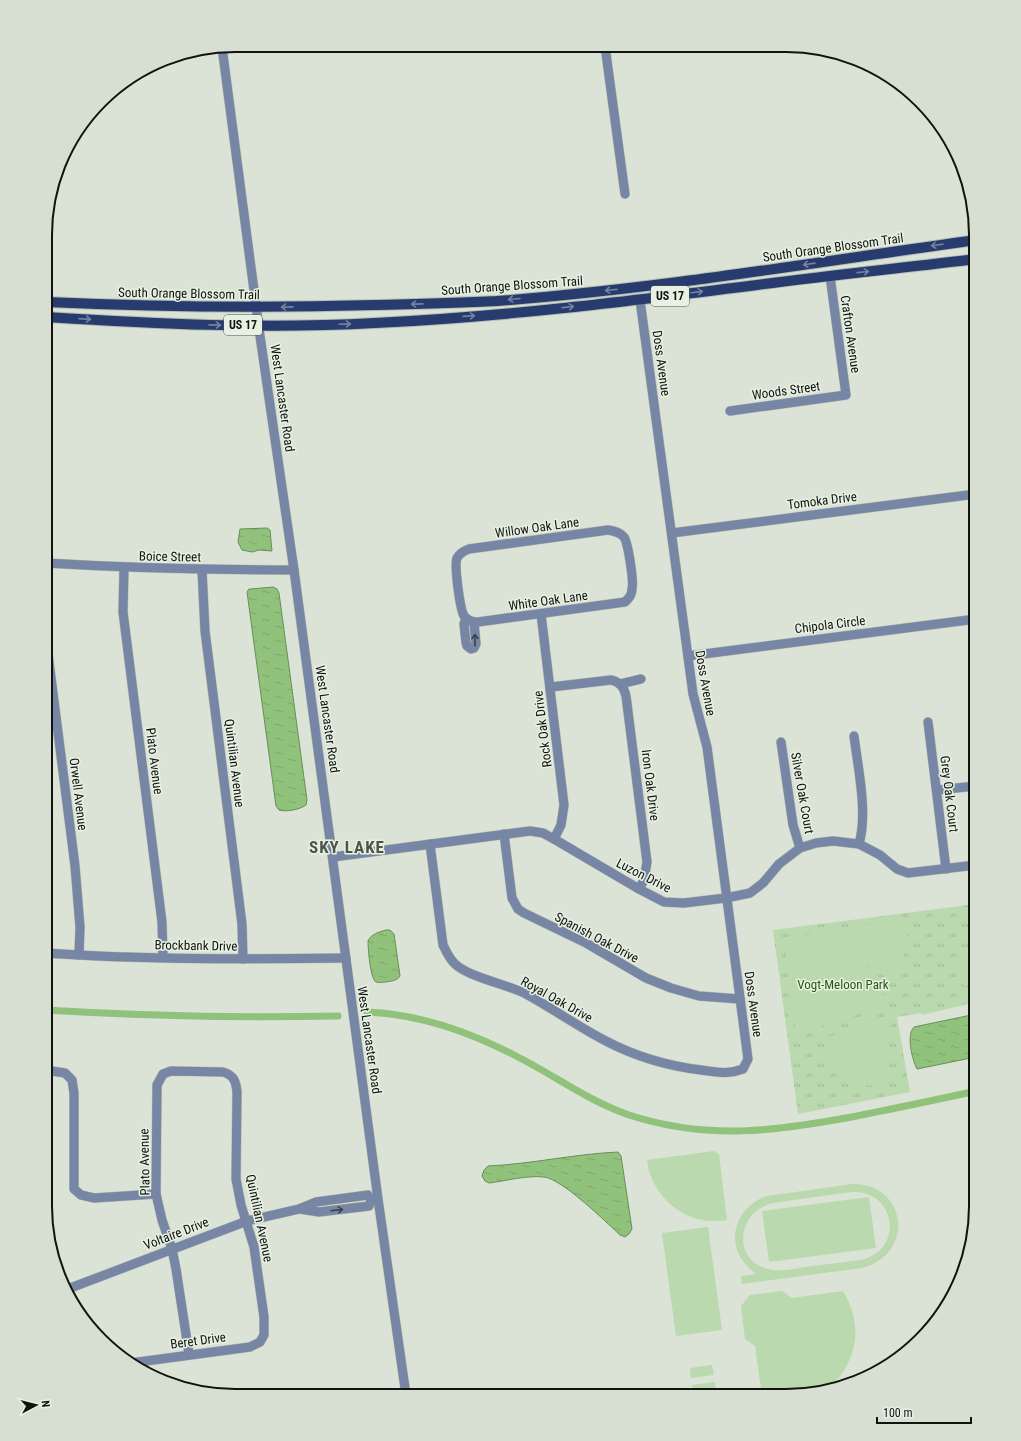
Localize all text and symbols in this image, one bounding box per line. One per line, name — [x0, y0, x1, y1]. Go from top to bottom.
street label: South Orange Blossom Trail — [762, 230, 904, 265]
one-way arrow — [931, 241, 944, 249]
one-way arrow — [803, 260, 816, 268]
one-way arrow — [856, 269, 869, 276]
street label: South Orange Blossom Trail — [441, 273, 583, 298]
street label: South Orange Blossom Trail — [118, 285, 260, 302]
one-way arrow — [605, 286, 618, 293]
road number: US 17 — [651, 286, 689, 306]
one-way arrow — [690, 288, 703, 296]
street label: Crafton Avenue — [838, 294, 863, 374]
one-way arrow — [507, 296, 520, 303]
one-way arrow — [411, 300, 424, 308]
one-way arrow — [281, 303, 294, 311]
one-way arrow — [561, 303, 574, 311]
one-way arrow — [462, 313, 475, 320]
road number: US 17 — [224, 315, 262, 335]
one-way arrow — [78, 316, 91, 323]
one-way arrow — [338, 320, 351, 328]
one-way arrow — [208, 321, 221, 329]
street label: Doss Avenue — [649, 329, 674, 397]
street label: West Lancaster Road — [268, 343, 297, 453]
street label: Woods Street — [751, 378, 821, 403]
street label: Tomoka Drive — [786, 489, 858, 512]
street label: Willow Oak Lane — [494, 514, 580, 541]
street label: Boice Street — [139, 548, 201, 565]
street label: White Oak Lane — [508, 588, 589, 613]
street label: Chipola Circle — [794, 613, 866, 636]
one-way arrow — [471, 633, 479, 646]
street label: Doss Avenue — [692, 649, 719, 717]
street label: West Lancaster Road — [313, 664, 342, 774]
street label: Rock Oak Drive — [530, 690, 555, 768]
street label: Quintilian Avenue — [222, 718, 247, 808]
street label: Plato Avenue — [143, 727, 166, 795]
street label: Iron Oak Drive — [639, 749, 662, 822]
street label: Silver Oak Court — [788, 751, 817, 835]
street label: Grey Oak Court — [937, 755, 962, 833]
street label: Orwell Avenue — [67, 757, 90, 831]
district label: SKY LAKE — [309, 837, 385, 857]
street label: Luzon Drive — [614, 855, 674, 896]
street label: Spanish Oak Drive — [552, 909, 641, 966]
street label: Brockbank Drive — [154, 937, 238, 954]
street label: Doss Avenue — [741, 970, 766, 1038]
street label: Royal Oak Drive — [518, 974, 595, 1025]
park label: Vogt-Meloon Park — [797, 977, 889, 992]
street label: West Lancaster Road — [355, 985, 384, 1095]
street label: Plato Avenue — [136, 1128, 153, 1196]
street label: Quintilian Avenue — [243, 1173, 276, 1263]
one-way arrow — [330, 1206, 343, 1214]
street label: Voltaire Drive — [142, 1214, 211, 1253]
street label: Beret Drive — [169, 1329, 227, 1352]
north arrow — [16, 1385, 56, 1425]
scale bar — [877, 1399, 971, 1425]
text: N — [39, 1400, 52, 1408]
text: 100 m — [883, 1406, 913, 1420]

